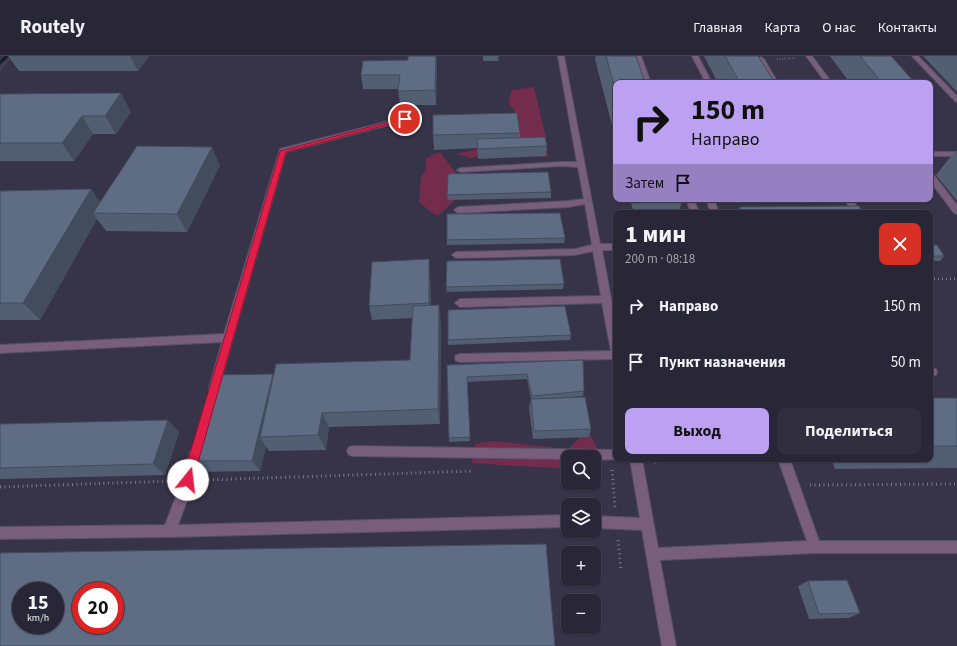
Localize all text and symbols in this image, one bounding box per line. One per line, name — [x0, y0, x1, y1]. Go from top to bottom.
text: Routely — [20, 14, 85, 41]
text: Главная — [693, 18, 742, 38]
text: Карта — [764, 18, 800, 38]
text: О нас — [822, 18, 856, 38]
text: Контакты — [878, 18, 937, 38]
text: 150 m — [691, 90, 765, 130]
icon: right — [625, 96, 677, 148]
pin — [388, 102, 422, 136]
icon: arrive — [394, 108, 416, 130]
text: Направо — [691, 127, 759, 152]
icon: arrive — [672, 172, 694, 194]
text: Затем — [625, 173, 664, 194]
text: 1 мин — [625, 217, 686, 252]
button: close — [879, 223, 921, 265]
text: 200 m · 08:18 — [625, 250, 695, 268]
icon: right — [625, 295, 647, 317]
text: Направо — [659, 296, 718, 317]
text: 150 m — [883, 296, 921, 317]
icon: arrive — [625, 351, 647, 373]
text: Пункт назначения — [659, 352, 786, 373]
text: 50 m — [891, 352, 921, 373]
button: Выход — [625, 408, 769, 454]
button: Поделиться — [777, 408, 921, 454]
map controls — [561, 450, 601, 634]
button: search — [561, 450, 601, 490]
position arrow — [167, 459, 209, 501]
button: layers — [561, 498, 601, 538]
button: + — [561, 546, 601, 586]
speed limit sign: 20 — [72, 582, 124, 634]
text: 15 — [27, 589, 49, 617]
button: − — [561, 594, 601, 634]
text: km/h — [27, 611, 49, 625]

